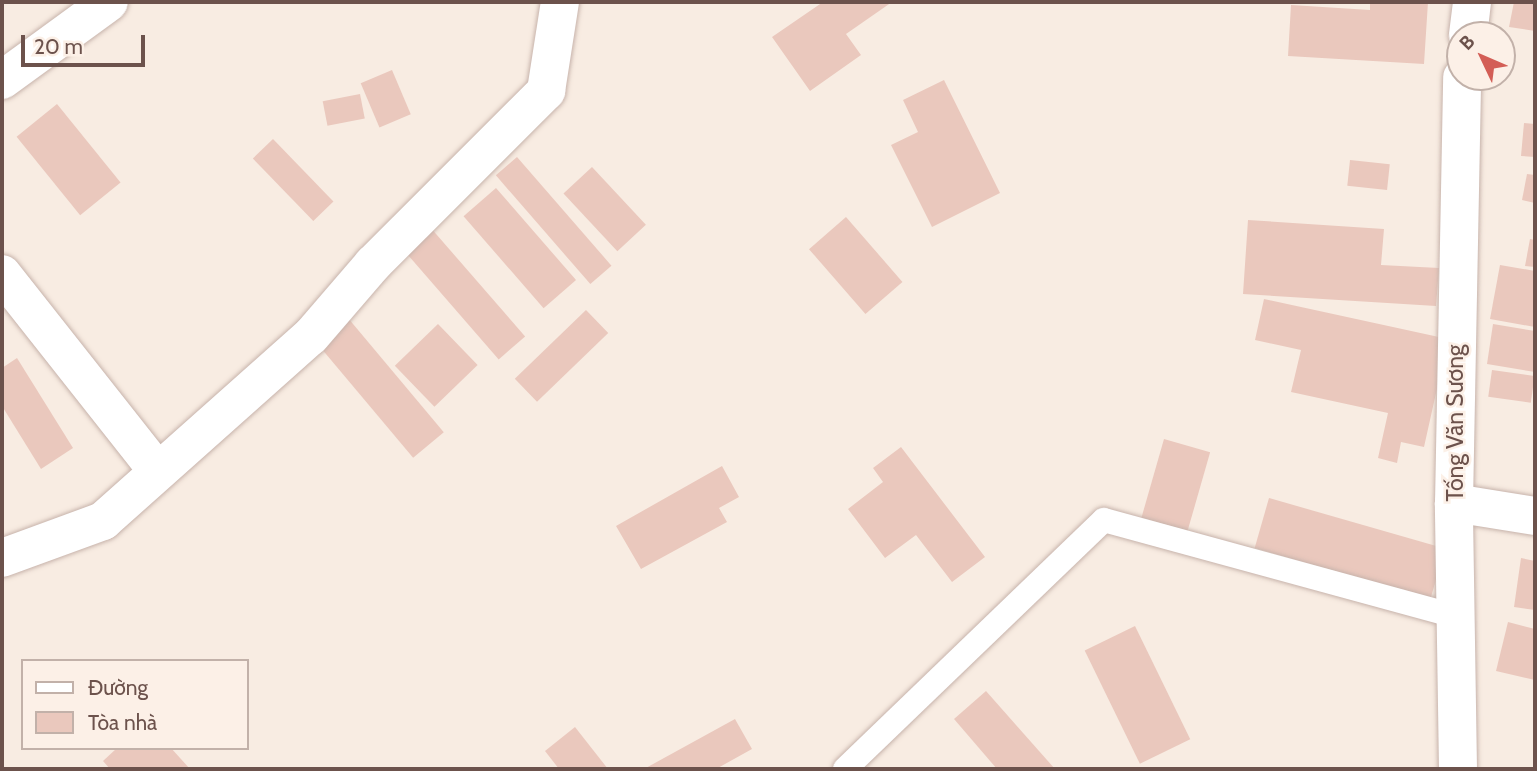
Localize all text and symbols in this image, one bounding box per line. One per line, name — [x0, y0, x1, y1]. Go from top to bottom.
scale bar — [24, 21, 149, 65]
north arrow — [1446, 21, 1516, 91]
text: B — [1455, 30, 1479, 55]
text: 20 m — [34, 34, 83, 59]
street label: Tống Văn Sương — [1441, 344, 1469, 502]
legend — [21, 659, 248, 750]
text: Đường — [88, 675, 148, 700]
text: Tòa nhà — [88, 710, 157, 735]

